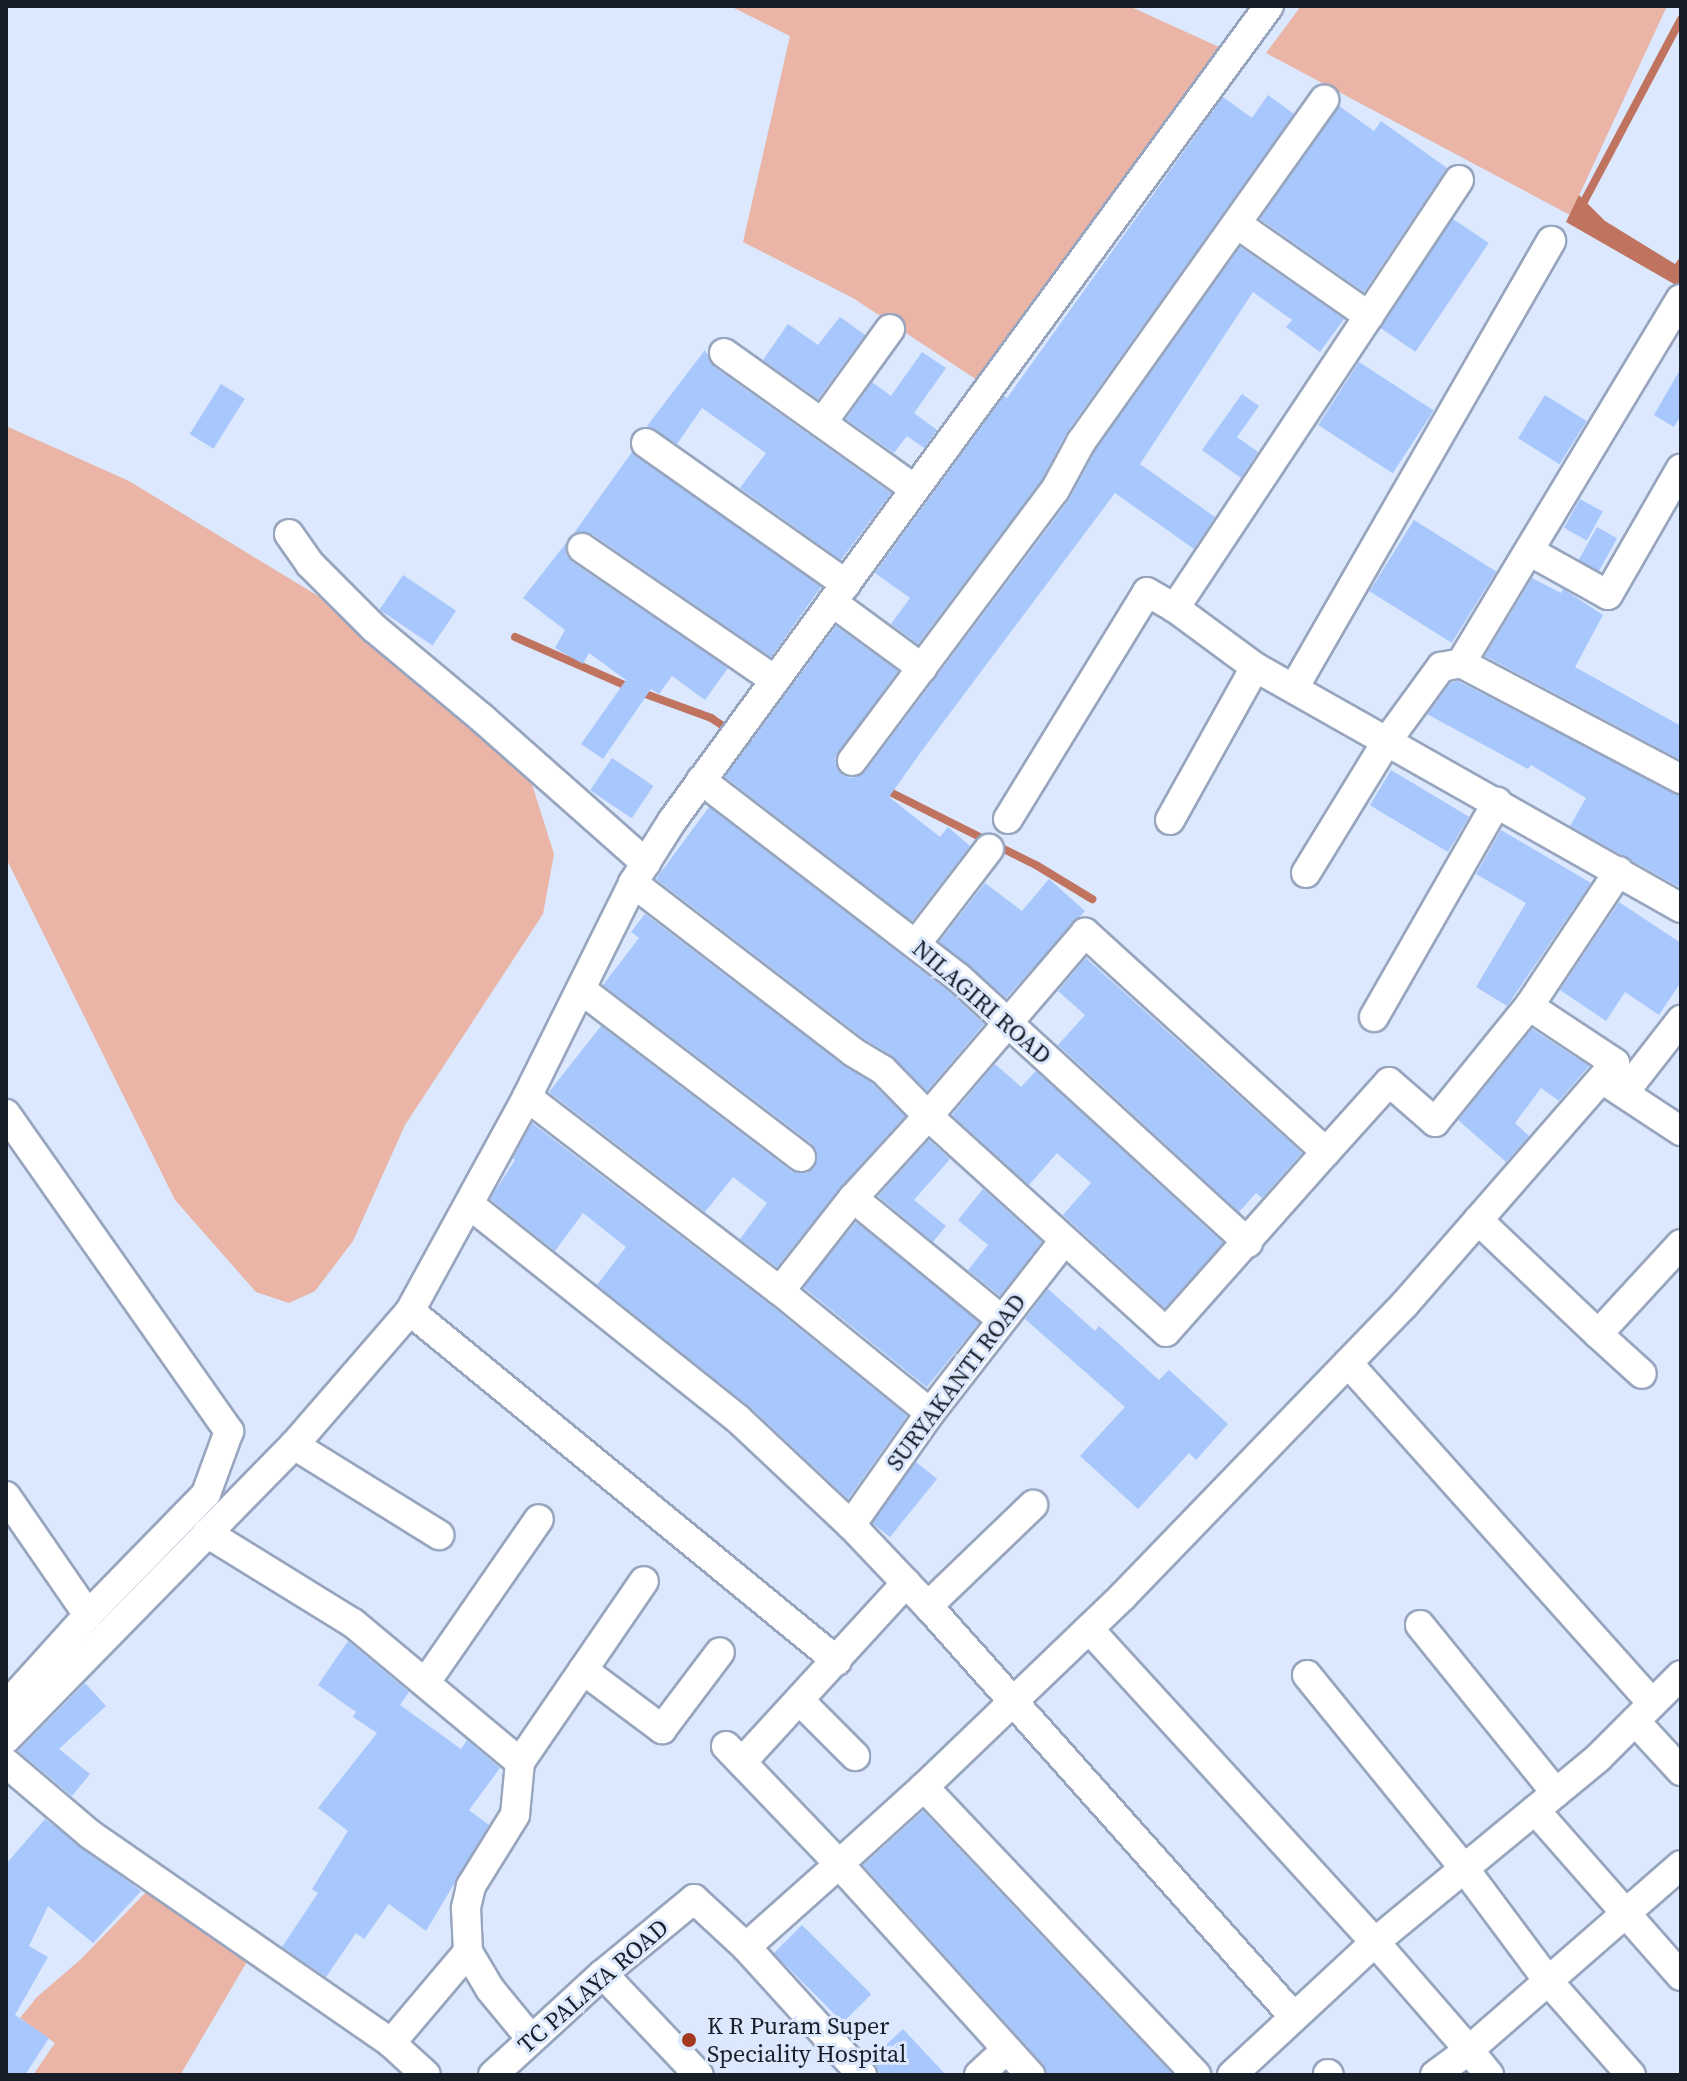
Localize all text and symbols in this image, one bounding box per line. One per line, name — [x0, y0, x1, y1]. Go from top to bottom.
street label: NILAGIRI ROAD — [907, 934, 1057, 1070]
street label: SURYAKANTI ROAD — [880, 1288, 1032, 1476]
street label: TC PALAYA ROAD — [512, 1913, 674, 2059]
place label: K R Puram Super Speciality Hospital — [707, 2012, 906, 2068]
marker: K R Puram Super Speciality Hospital — [678, 2029, 700, 2051]

